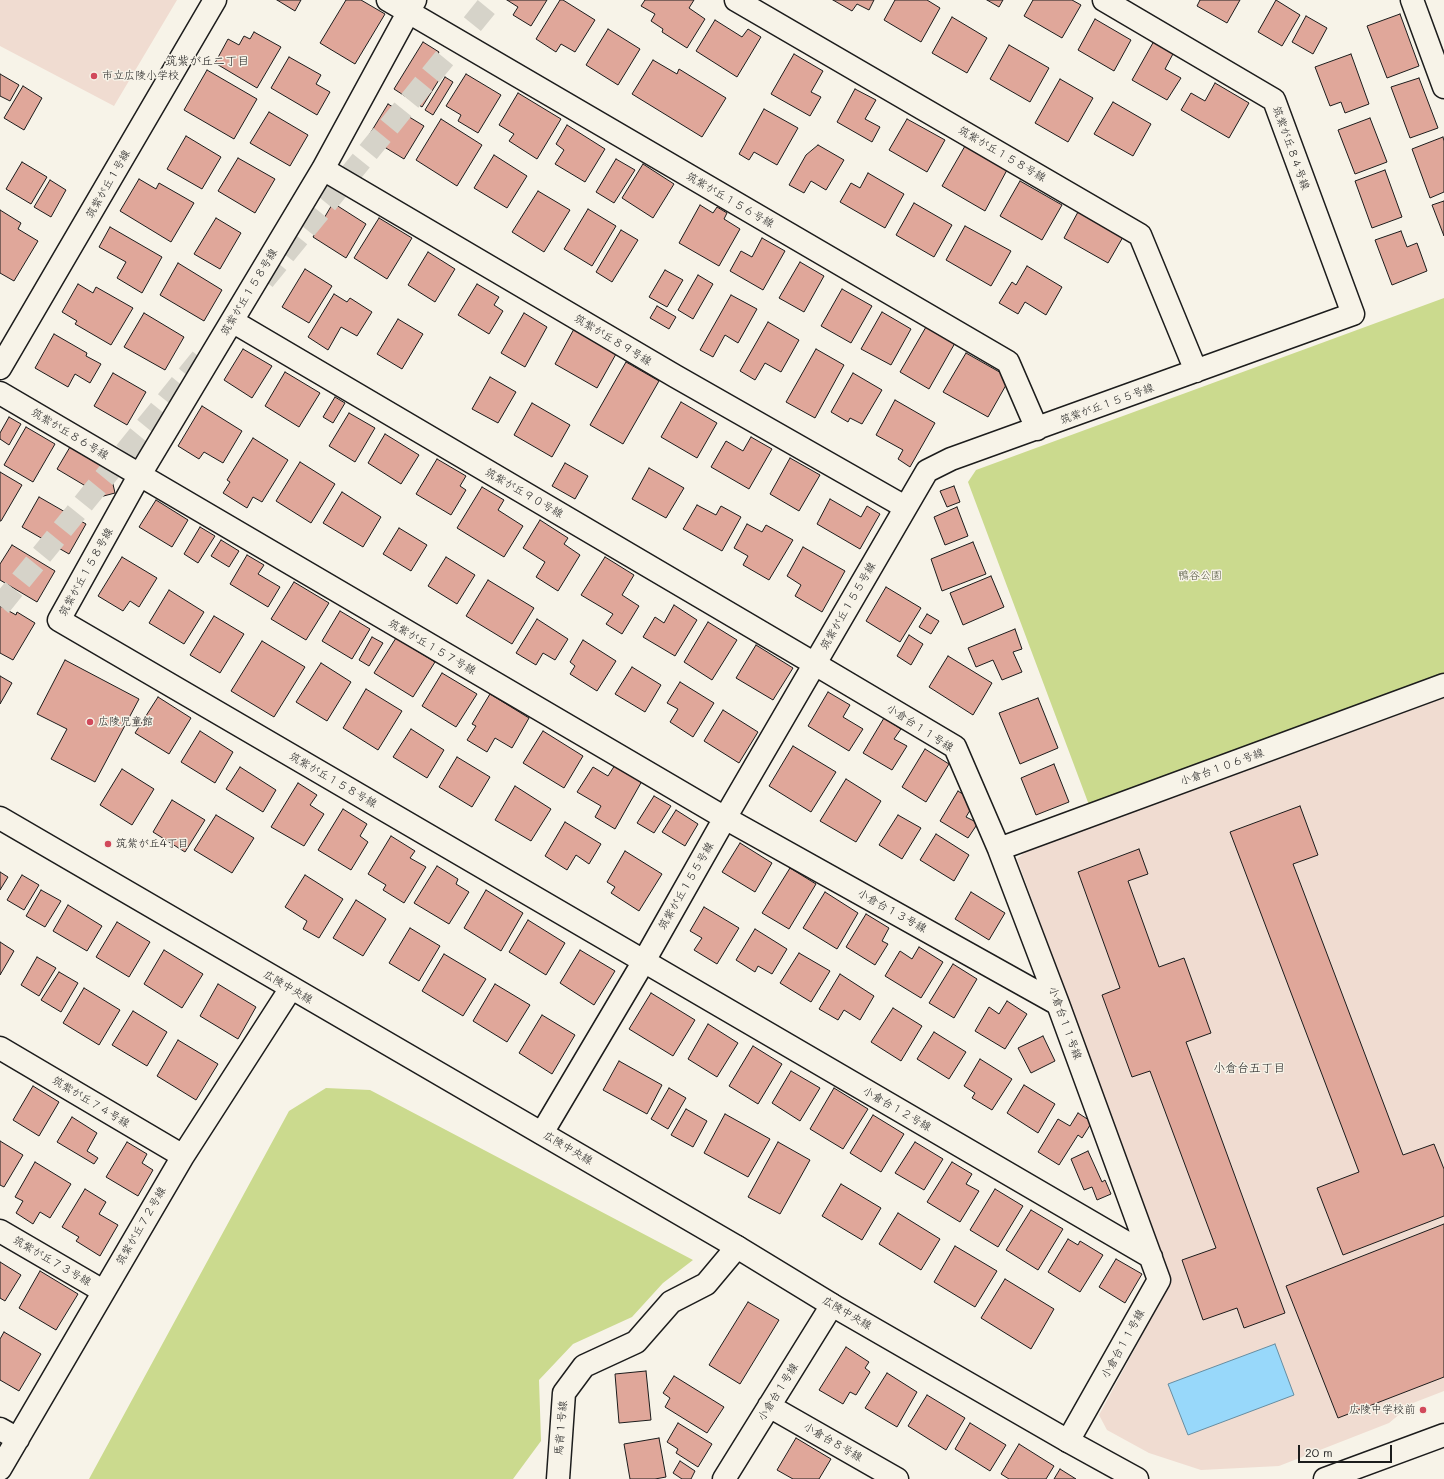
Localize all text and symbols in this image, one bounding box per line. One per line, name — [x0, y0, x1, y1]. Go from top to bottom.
district label: 筑紫が丘二丁目 — [165, 54, 249, 68]
place label: 市立広陵小学校 — [102, 69, 179, 83]
marker: 市立広陵小学校 — [89, 71, 99, 81]
street label: 筑紫が丘８４号線 — [1270, 104, 1312, 192]
street label: 筑紫が丘１５８号線 — [956, 124, 1048, 184]
street label: 筑紫が丘１号線 — [83, 147, 133, 221]
street label: 筑紫が丘１５６号線 — [684, 170, 776, 230]
street label: 筑紫が丘１５８号線 — [218, 246, 280, 338]
street label: 筑紫が丘８９号線 — [572, 312, 654, 368]
street label: 筑紫が丘１５５号線 — [1058, 381, 1156, 427]
street label: 筑紫が丘８６号線 — [29, 406, 111, 462]
street label: 筑紫が丘９０号線 — [483, 465, 565, 521]
street label: 筑紫が丘１５８号線 — [56, 526, 116, 618]
street label: 筑紫が丘１５５号線 — [818, 560, 878, 652]
park label: 鴨谷公園 — [1178, 569, 1222, 583]
street label: 筑紫が丘１５７号線 — [386, 617, 478, 677]
street label: 小倉台１１号線 — [884, 701, 956, 755]
place label: 広陵児童館 — [98, 715, 153, 729]
marker: 広陵児童館 — [85, 717, 95, 727]
street label: 小倉台１０６号線 — [1178, 746, 1266, 788]
street label: 筑紫が丘１５８号線 — [287, 750, 379, 810]
place label: 筑紫が丘4丁目 — [116, 837, 188, 851]
marker: 筑紫が丘4丁目 — [103, 839, 113, 849]
street label: 筑紫が丘１５５号線 — [656, 840, 716, 932]
street label: 小倉台１３号線 — [855, 887, 929, 935]
street label: 広陵中央線 — [261, 968, 315, 1006]
street label: 小倉台１１号線 — [1046, 985, 1084, 1061]
district label: 小倉台五丁目 — [1213, 1061, 1285, 1075]
street label: 筑紫が丘７４号線 — [50, 1074, 132, 1130]
street label: 小倉台１２号線 — [860, 1084, 934, 1134]
street label: 広陵中央線 — [541, 1129, 595, 1167]
street label: 筑紫が丘７２号線 — [113, 1185, 169, 1267]
street label: 筑紫が丘７３号線 — [11, 1233, 93, 1289]
street label: 広陵中央線 — [820, 1294, 874, 1332]
street label: 小倉台１１号線 — [1099, 1307, 1147, 1381]
street label: 小倉台１号線 — [755, 1361, 801, 1423]
street label: 馬背１号線 — [552, 1400, 570, 1456]
place label: 広陵中学校前 — [1349, 1403, 1415, 1417]
marker: 広陵中学校前 — [1418, 1405, 1428, 1415]
street label: 小倉台８号線 — [801, 1420, 865, 1464]
scale bar — [1300, 1437, 1394, 1463]
text: 20 m — [1305, 1444, 1333, 1460]

